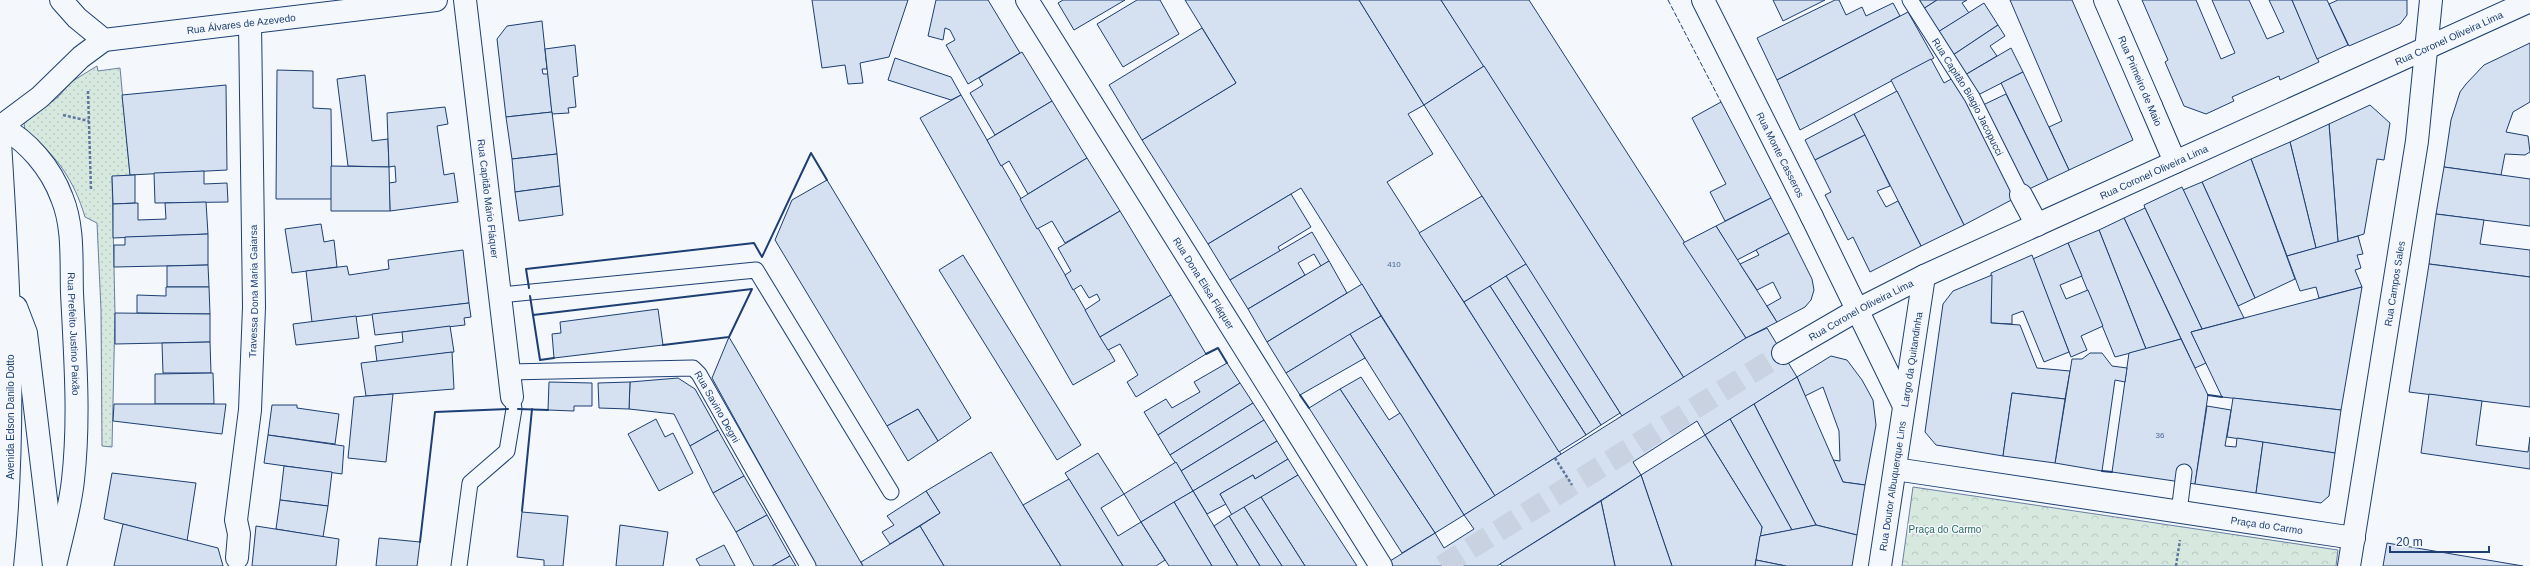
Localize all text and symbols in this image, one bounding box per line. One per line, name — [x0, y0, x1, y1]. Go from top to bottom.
street label: Rua Coronel Oliveira Lima — [2393, 8, 2505, 67]
street label: Rua Álvares de Azevedo — [186, 11, 297, 35]
street label: Rua Primeiro de Maio — [2116, 34, 2164, 128]
street label: Rua Capitão Biagio Jacopucci — [1930, 36, 2006, 157]
street label: Rua Monte Casseros — [1755, 110, 1807, 199]
street label: Rua Capitão Mário Fláquer — [476, 138, 501, 260]
street label: Rua Coronel Oliveira Lima — [2098, 142, 2210, 201]
street label: Travessa Dona Maria Gaiarsa — [247, 224, 260, 358]
street label: Rua Dona Elisa Fláquer — [1171, 235, 1237, 332]
street label: Rua Campos Sales — [2382, 240, 2406, 327]
house number: 410 — [1387, 260, 1401, 269]
street label: Rua Prefeito Justino Paixão — [66, 272, 82, 396]
street label: Rua Coronel Oliveira Lima — [1806, 277, 1915, 343]
street label: Largo da Quitandinha — [1899, 311, 1924, 408]
street label: Avenida Edson Danilo Dotto — [5, 354, 16, 479]
street label: Rua Savino Degni — [693, 369, 742, 444]
street label: Rua Doutor Albuquerque Lins — [1877, 420, 1907, 552]
house number: 36 — [2156, 431, 2165, 440]
street label: Praça do Carmo — [2230, 514, 2304, 536]
park label: Praça do Carmo — [1909, 524, 1982, 535]
scale bar — [2390, 528, 2489, 554]
text: 20 m — [2396, 535, 2423, 549]

